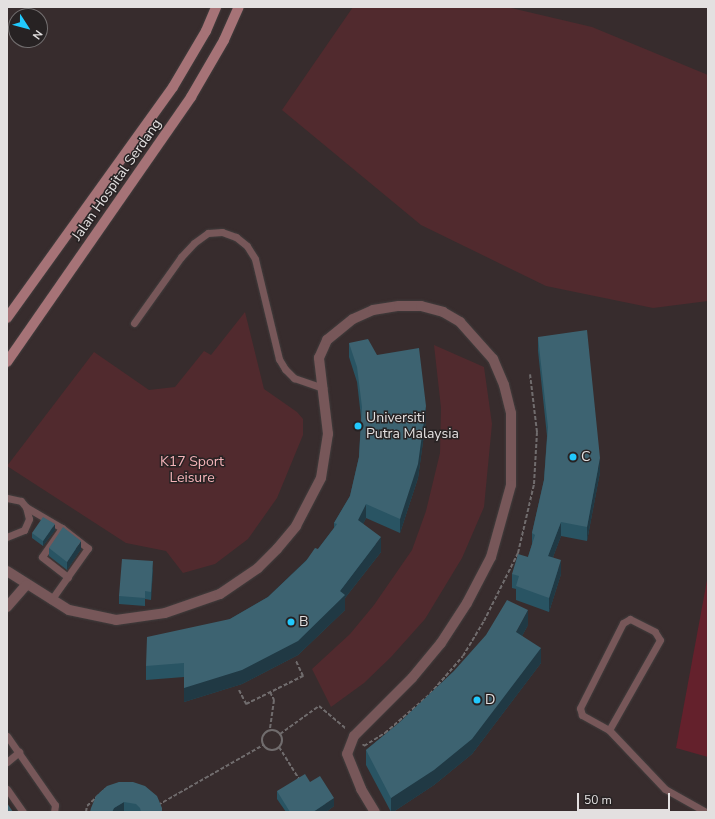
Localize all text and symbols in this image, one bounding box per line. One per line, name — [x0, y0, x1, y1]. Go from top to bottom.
north arrow — [8, 8, 48, 48]
text: N — [29, 27, 46, 42]
street label: Jalan Hospital Serdang — [69, 116, 165, 244]
place label: Universiti Putra Malaysia — [366, 410, 459, 442]
marker: Universiti Putra Malaysia — [353, 421, 363, 431]
place label: C — [581, 449, 590, 465]
marker: C — [568, 452, 578, 462]
park label: K17 Sport Leisure — [160, 454, 224, 486]
place label: B — [299, 614, 308, 630]
marker: B — [286, 617, 296, 627]
place label: D — [485, 692, 495, 708]
marker: D — [472, 695, 482, 705]
scale bar — [579, 785, 672, 811]
text: 50 m — [584, 792, 612, 808]

